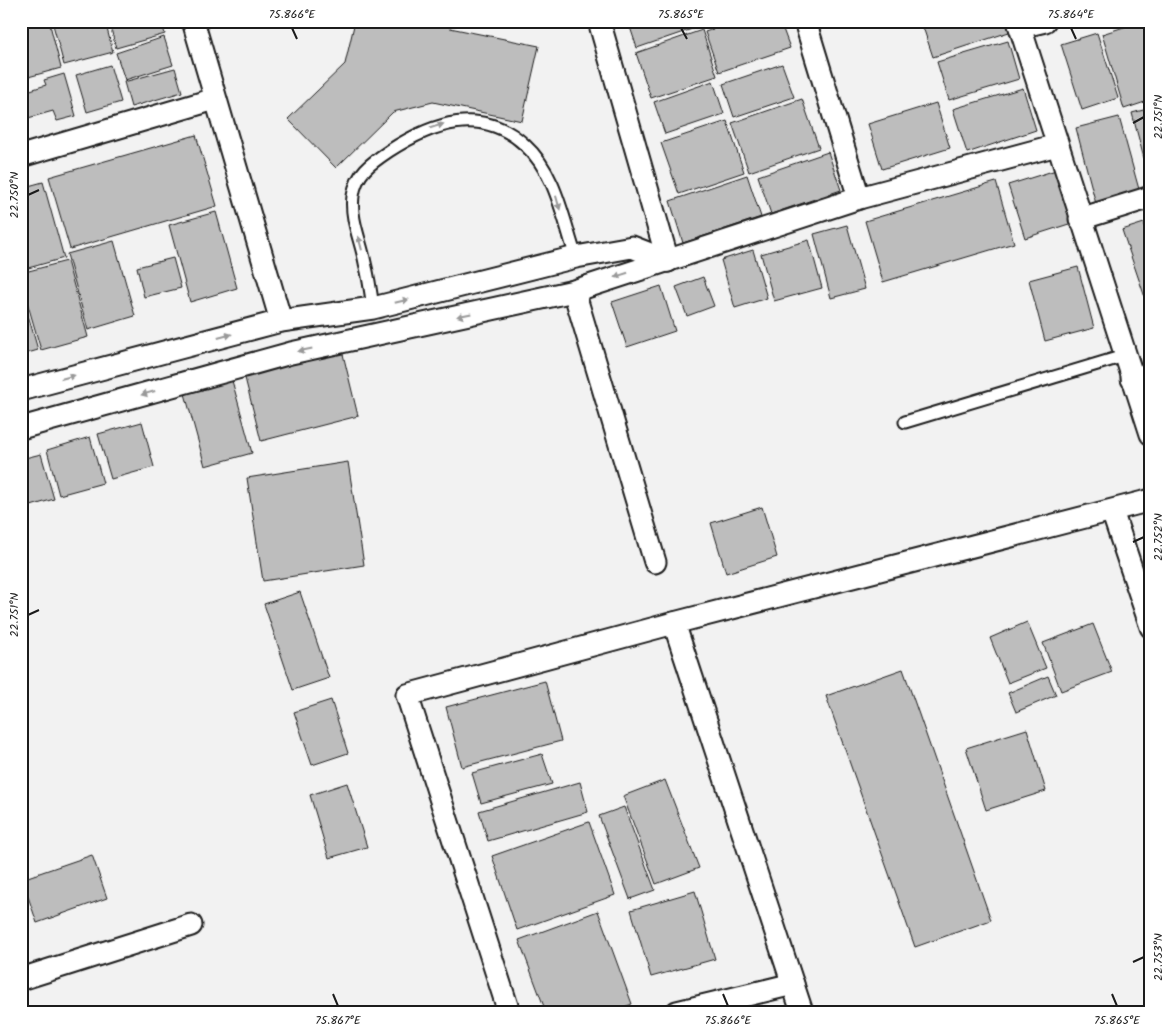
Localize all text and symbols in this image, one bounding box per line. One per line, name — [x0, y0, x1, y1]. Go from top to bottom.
text: 75.866°E — [269, 5, 316, 24]
text: 75.865°E — [658, 5, 705, 24]
text: 75.864°E — [1048, 5, 1095, 24]
text: 22.751°N — [1149, 95, 1168, 139]
one-way arrow — [430, 122, 445, 130]
text: 22.750°N — [5, 172, 24, 218]
one-way arrow — [555, 195, 563, 210]
one-way arrow — [356, 235, 364, 250]
one-way arrow — [613, 271, 628, 279]
one-way arrow — [394, 297, 409, 305]
one-way arrow — [456, 311, 471, 319]
one-way arrow — [218, 332, 233, 340]
one-way arrow — [298, 346, 313, 354]
one-way arrow — [61, 373, 76, 381]
one-way arrow — [141, 389, 156, 397]
text: 22.752°N — [1149, 513, 1168, 561]
text: 22.751°N — [5, 593, 24, 637]
text: 22.753°N — [1149, 933, 1168, 981]
text: 75.867°E — [315, 1011, 362, 1030]
text: 75.866°E — [705, 1011, 752, 1030]
text: 75.865°E — [1094, 1011, 1141, 1030]

